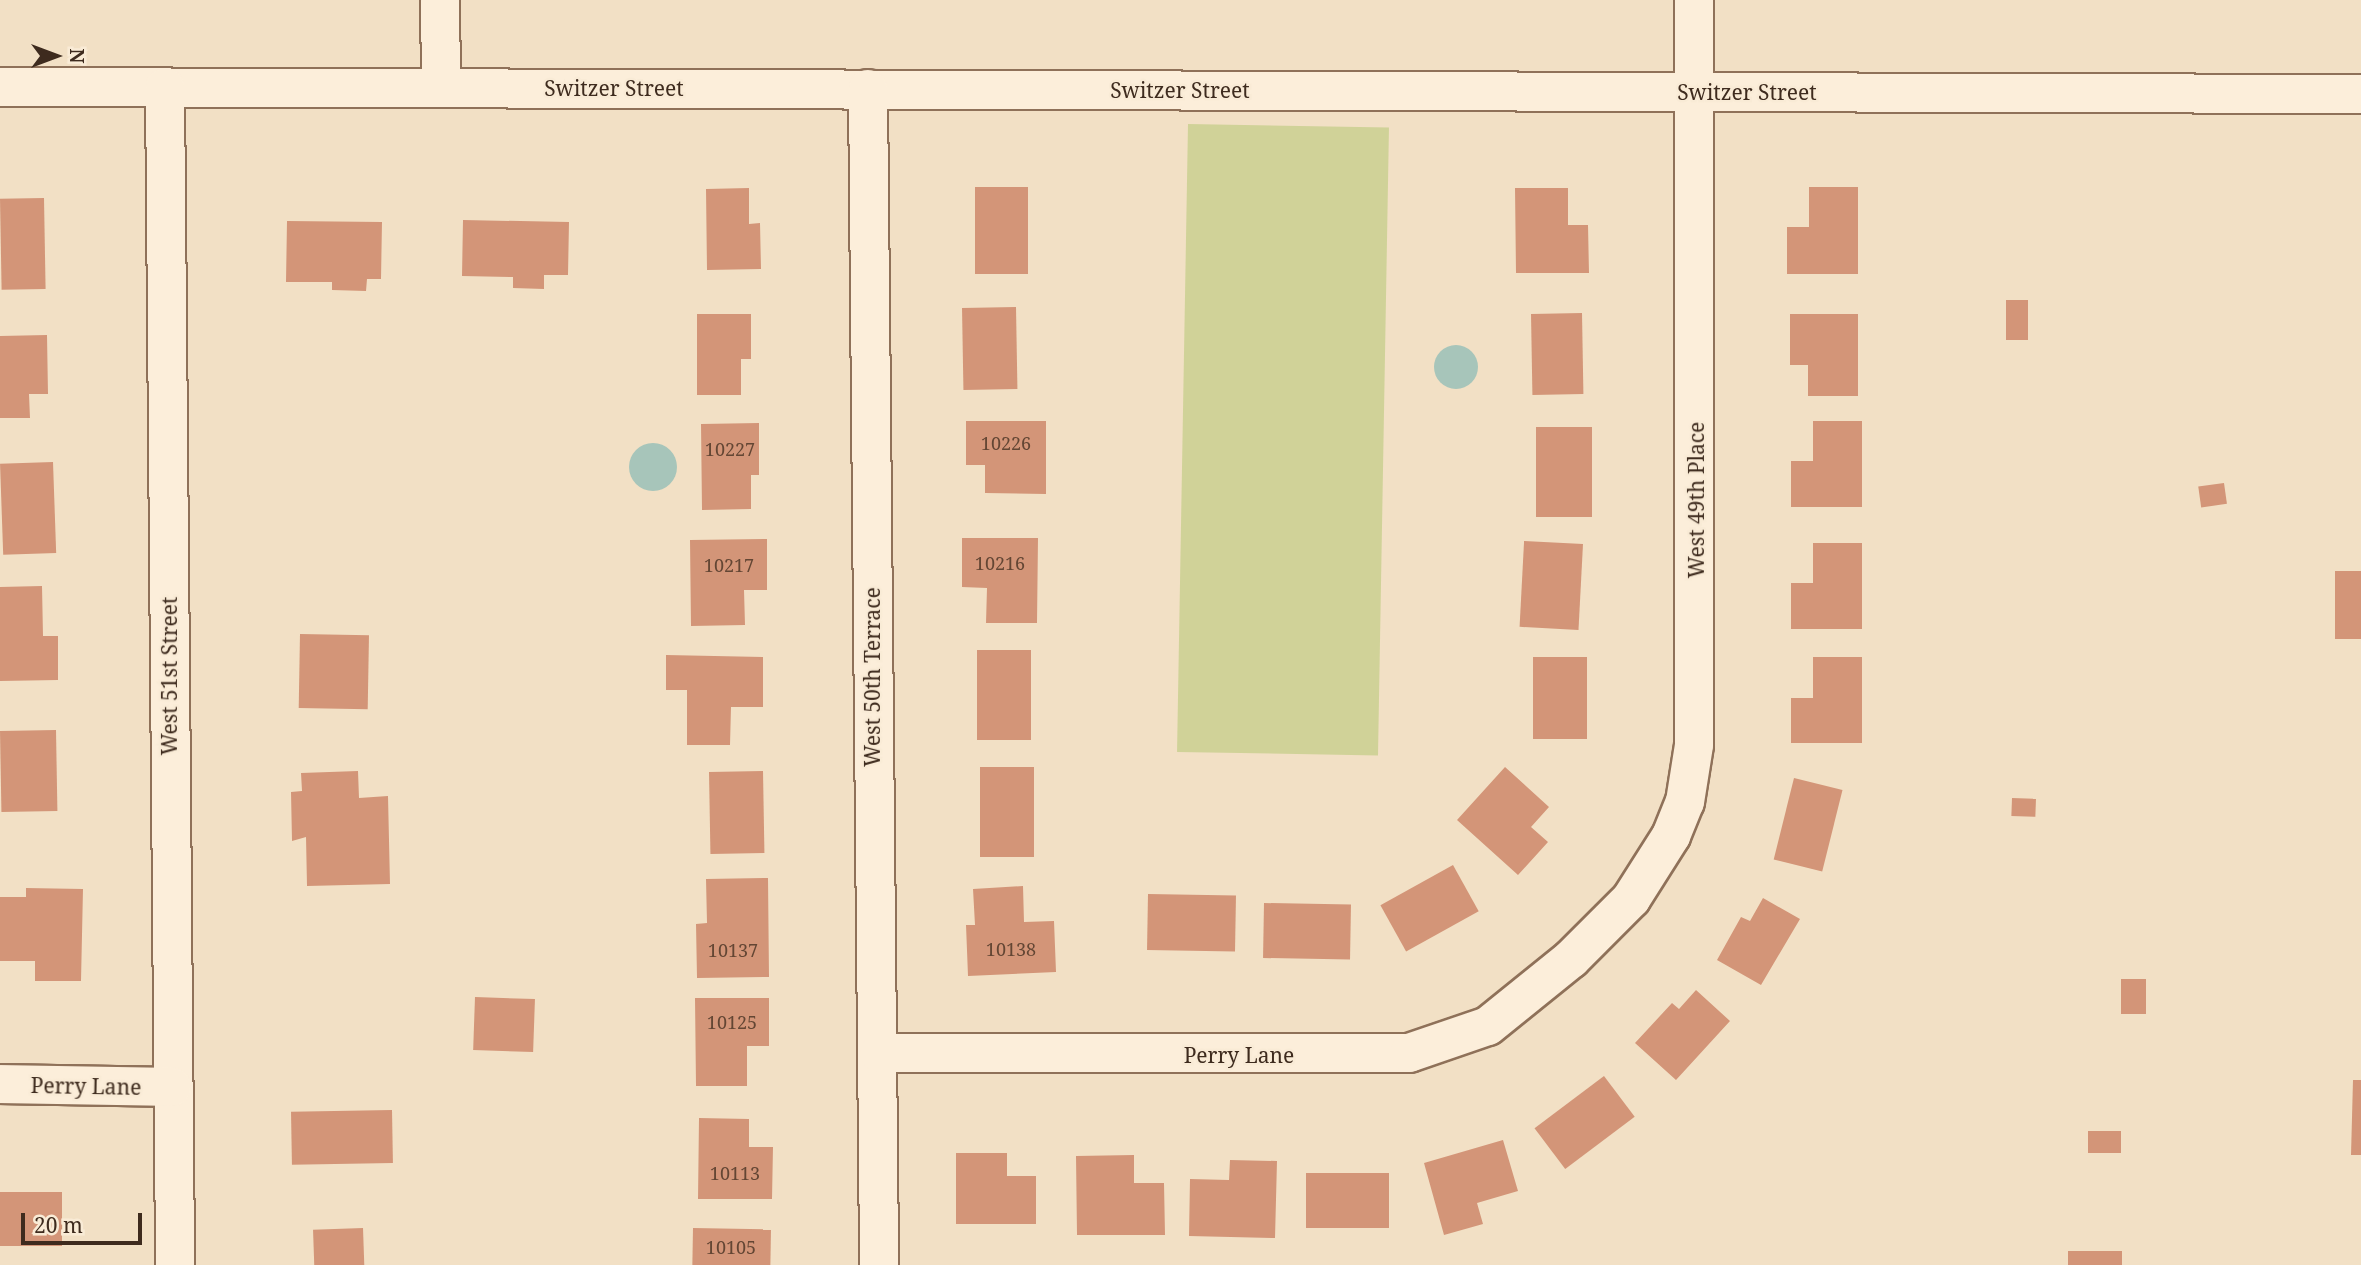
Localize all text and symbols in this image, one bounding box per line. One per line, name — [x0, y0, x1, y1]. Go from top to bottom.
north arrow — [21, 21, 91, 91]
text: N — [64, 49, 90, 63]
street label: Switzer Street — [544, 75, 684, 101]
street label: Switzer Street — [1110, 77, 1250, 103]
street label: Switzer Street — [1677, 79, 1817, 105]
street label: West 49th Place — [1683, 422, 1709, 578]
house number: 10226 — [981, 432, 1031, 454]
house number: 10227 — [705, 438, 755, 460]
house number: 10216 — [975, 552, 1025, 574]
house number: 10217 — [704, 554, 754, 576]
street label: West 50th Terrace — [859, 587, 885, 767]
street label: West 51st Street — [156, 597, 182, 755]
house number: 10138 — [986, 938, 1036, 960]
house number: 10137 — [708, 939, 758, 961]
house number: 10125 — [707, 1011, 757, 1033]
street label: Perry Lane — [1184, 1042, 1294, 1068]
street label: Perry Lane — [30, 1072, 142, 1100]
house number: 10113 — [710, 1162, 760, 1184]
scale bar — [24, 1198, 145, 1242]
text: 20 m — [34, 1211, 83, 1239]
house number: 10105 — [706, 1236, 756, 1258]

